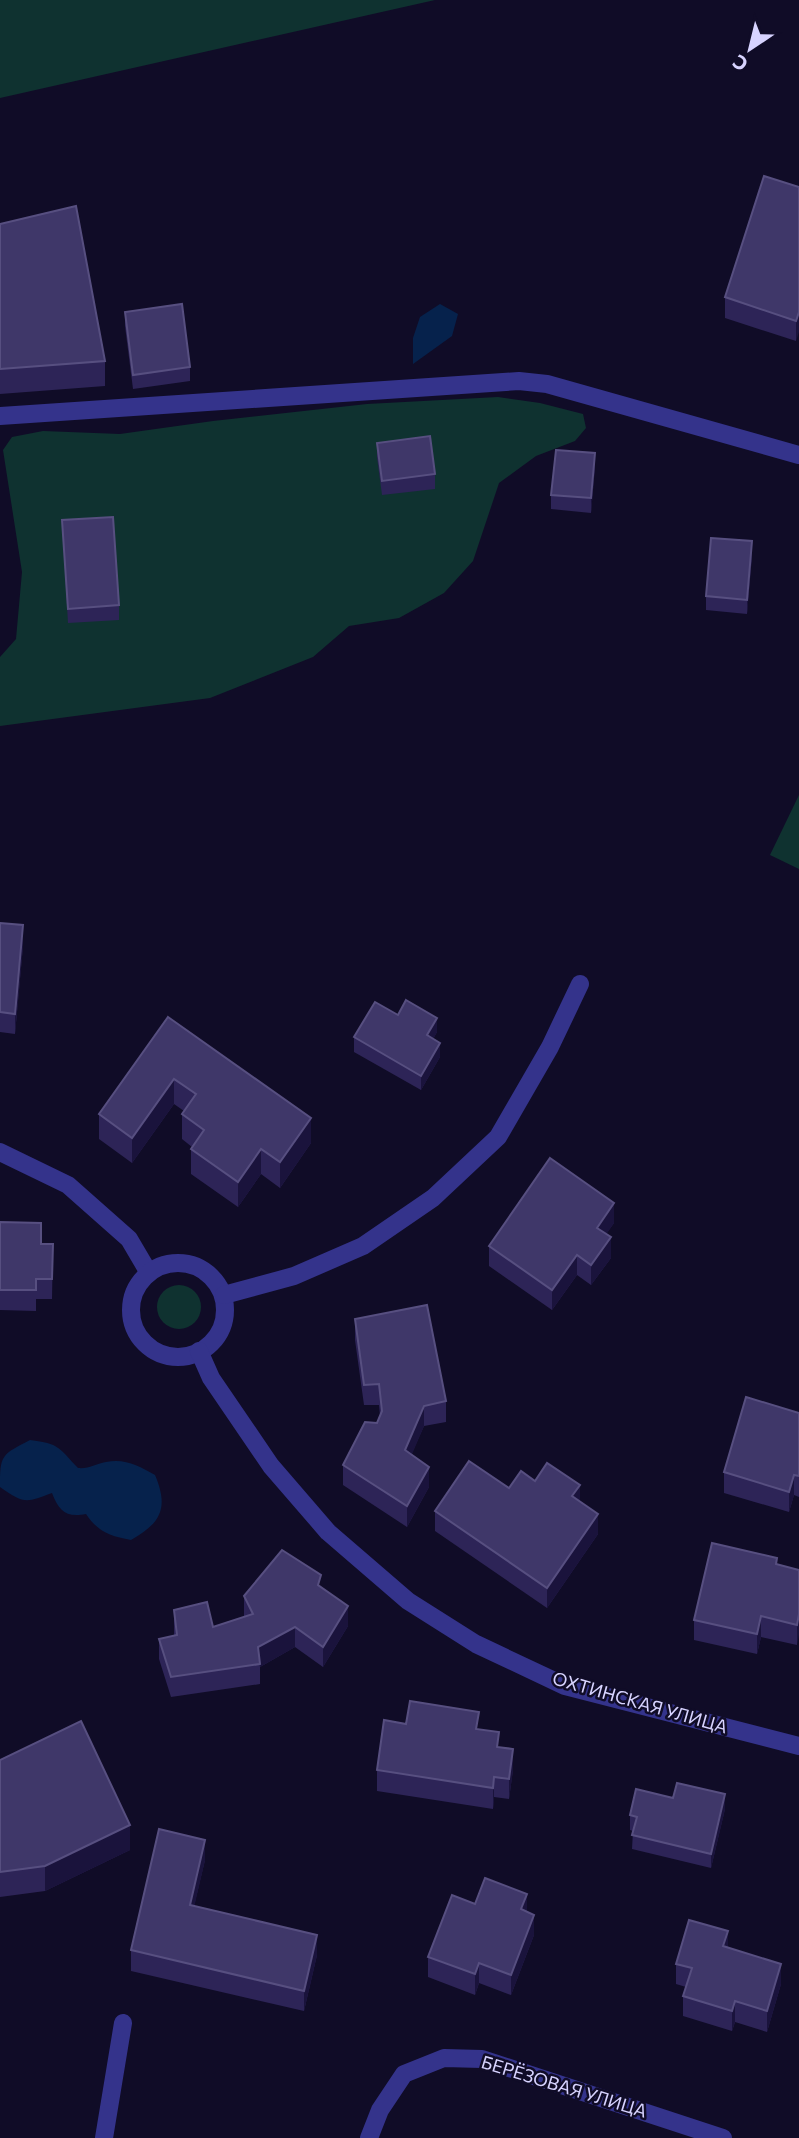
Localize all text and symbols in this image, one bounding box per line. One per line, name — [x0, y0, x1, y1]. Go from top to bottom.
north arrow — [715, 14, 785, 84]
text: С — [728, 50, 752, 76]
street label: ОХТИНСКАЯ УЛИЦА — [550, 1667, 730, 1738]
street label: БЕРЁЗОВАЯ УЛИЦА — [479, 2050, 650, 2122]

